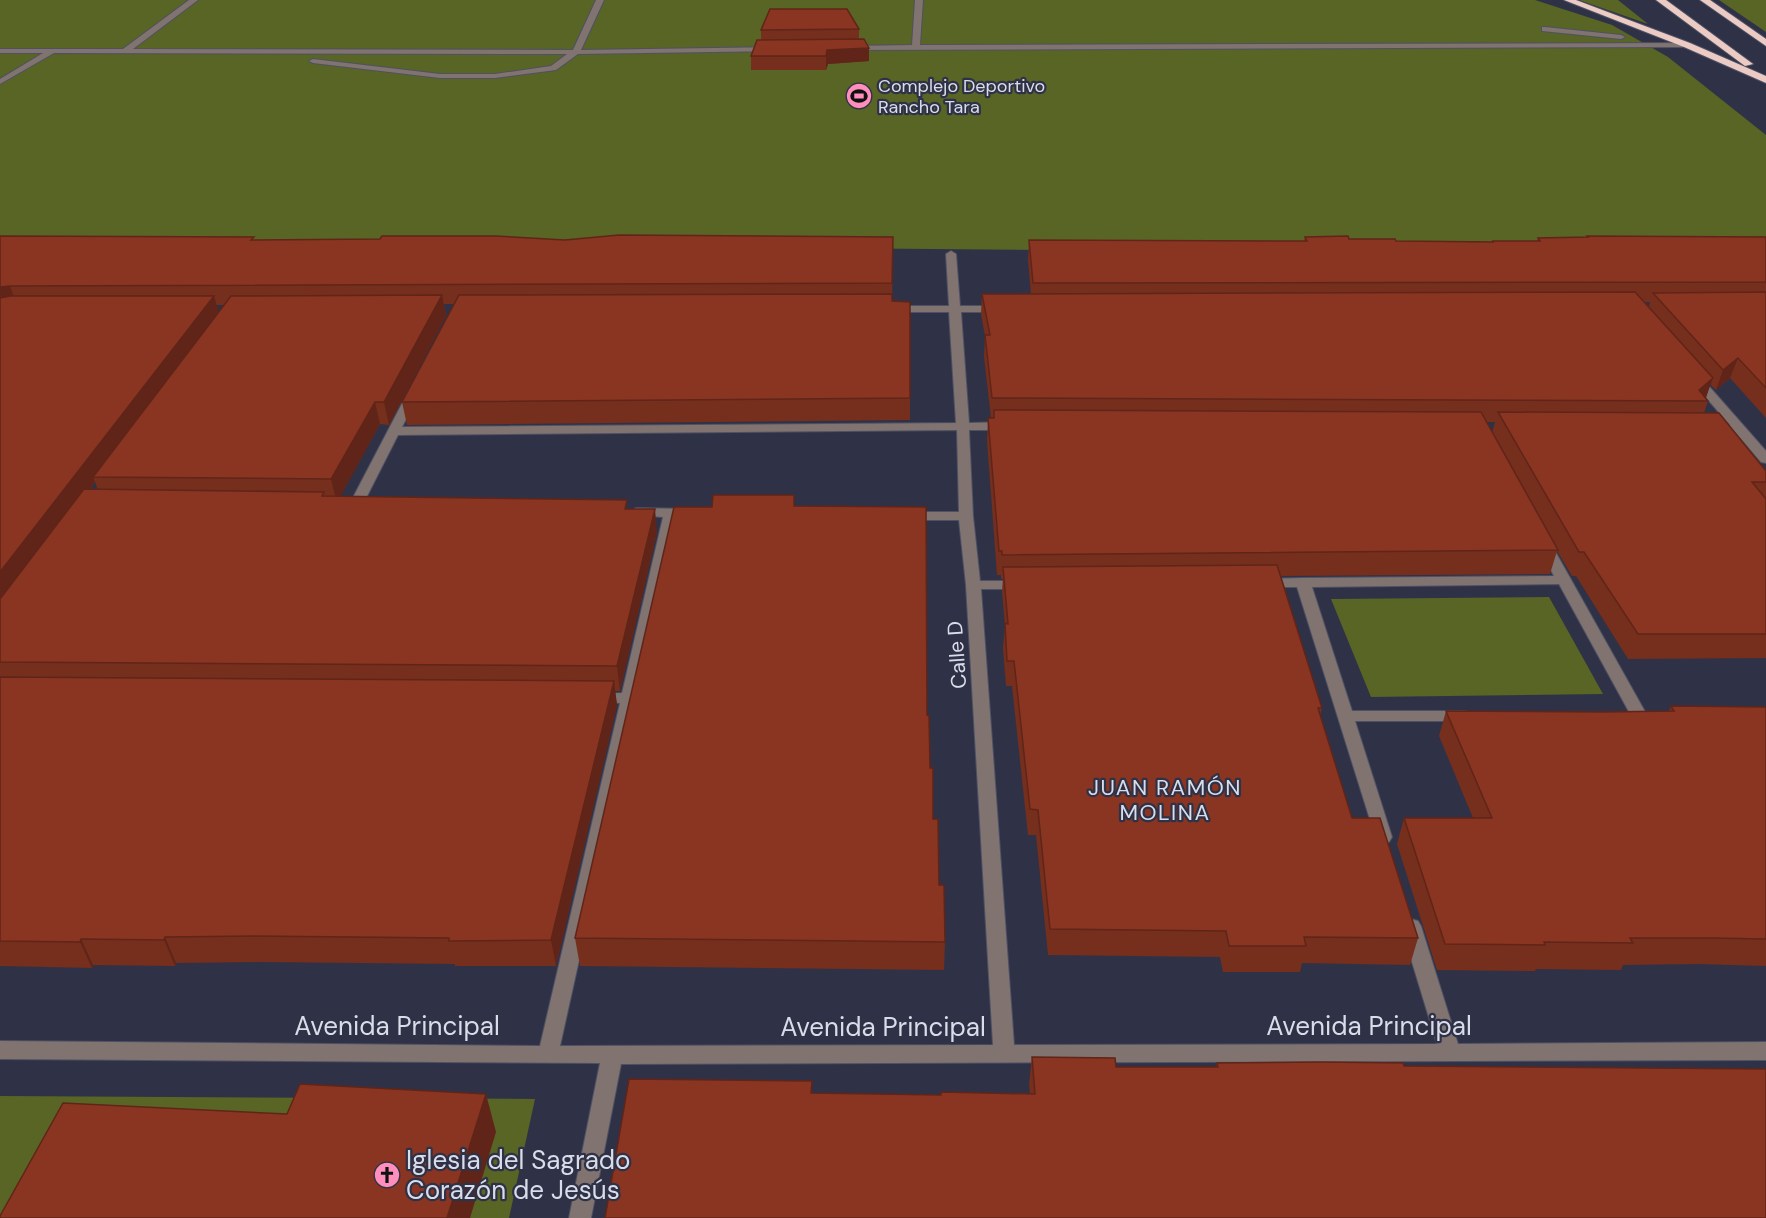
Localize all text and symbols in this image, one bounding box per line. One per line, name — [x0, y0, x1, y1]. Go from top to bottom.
place label: Complejo Deportivo Rancho Tara — [878, 74, 1045, 119]
sports icon: Complejo Deportivo Rancho Tara — [844, 81, 874, 111]
street label: Calle D — [941, 620, 973, 690]
district label: JUAN RAMÓN MOLINA — [1088, 773, 1242, 827]
street label: Avenida Principal — [294, 1009, 500, 1043]
street label: Avenida Principal — [1266, 1009, 1472, 1043]
street label: Avenida Principal — [780, 1010, 986, 1044]
place label: Iglesia del Sagrado Corazón de Jesús — [406, 1143, 631, 1207]
church icon: Iglesia del Sagrado Corazón de Jesús — [372, 1160, 402, 1190]

